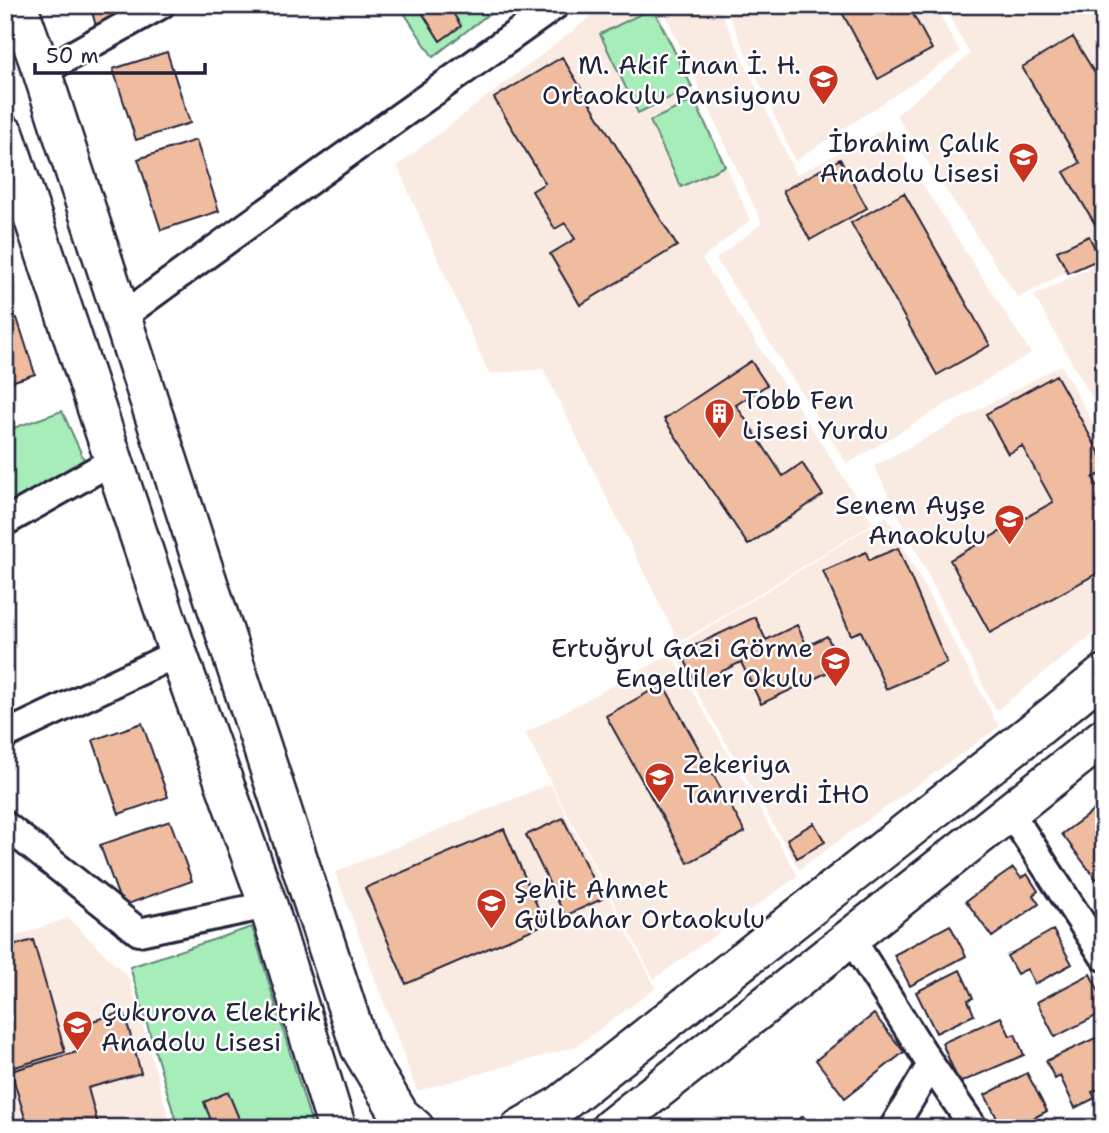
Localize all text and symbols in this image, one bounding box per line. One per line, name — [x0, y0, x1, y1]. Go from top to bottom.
scale bar — [35, 32, 205, 76]
text: 50 m — [46, 42, 99, 70]
place label: M. Akif İnan İ. H. Ortaokulu Pansiyonu — [542, 47, 801, 112]
school or university icon: M. Akif İnan İ. H. Ortaokulu Pansiyonu — [807, 62, 841, 106]
place label: İbrahim Çalık Anadolu Lisesi — [820, 125, 1000, 190]
school or university icon: İbrahim Çalık Anadolu Lisesi — [1006, 140, 1040, 184]
place label: Tobb Fen Lisesi Yurdu — [742, 382, 889, 447]
building icon: Tobb Fen Lisesi Yurdu — [702, 397, 736, 441]
place label: Senem Ayşe Anaokulu — [835, 487, 986, 552]
school or university icon: Senem Ayşe Anaokulu — [992, 502, 1026, 546]
place label: Ertuğrul Gazi Görme Engelliler Okulu — [551, 630, 813, 695]
school or university icon: Ertuğrul Gazi Görme Engelliler Okulu — [819, 645, 853, 689]
place label: Zekeriya Tanrıverdi İHO — [683, 746, 869, 811]
school or university icon: Zekeriya Tanrıverdi İHO — [643, 761, 677, 805]
place label: Şehit Ahmet Gülbahar Ortaokulu — [514, 871, 765, 936]
school or university icon: Şehit Ahmet Gülbahar Ortaokulu — [474, 886, 508, 930]
place label: Çukurova Elektrik Anadolu Lisesi — [101, 994, 322, 1059]
school or university icon: Çukurova Elektrik Anadolu Lisesi — [61, 1009, 95, 1053]

